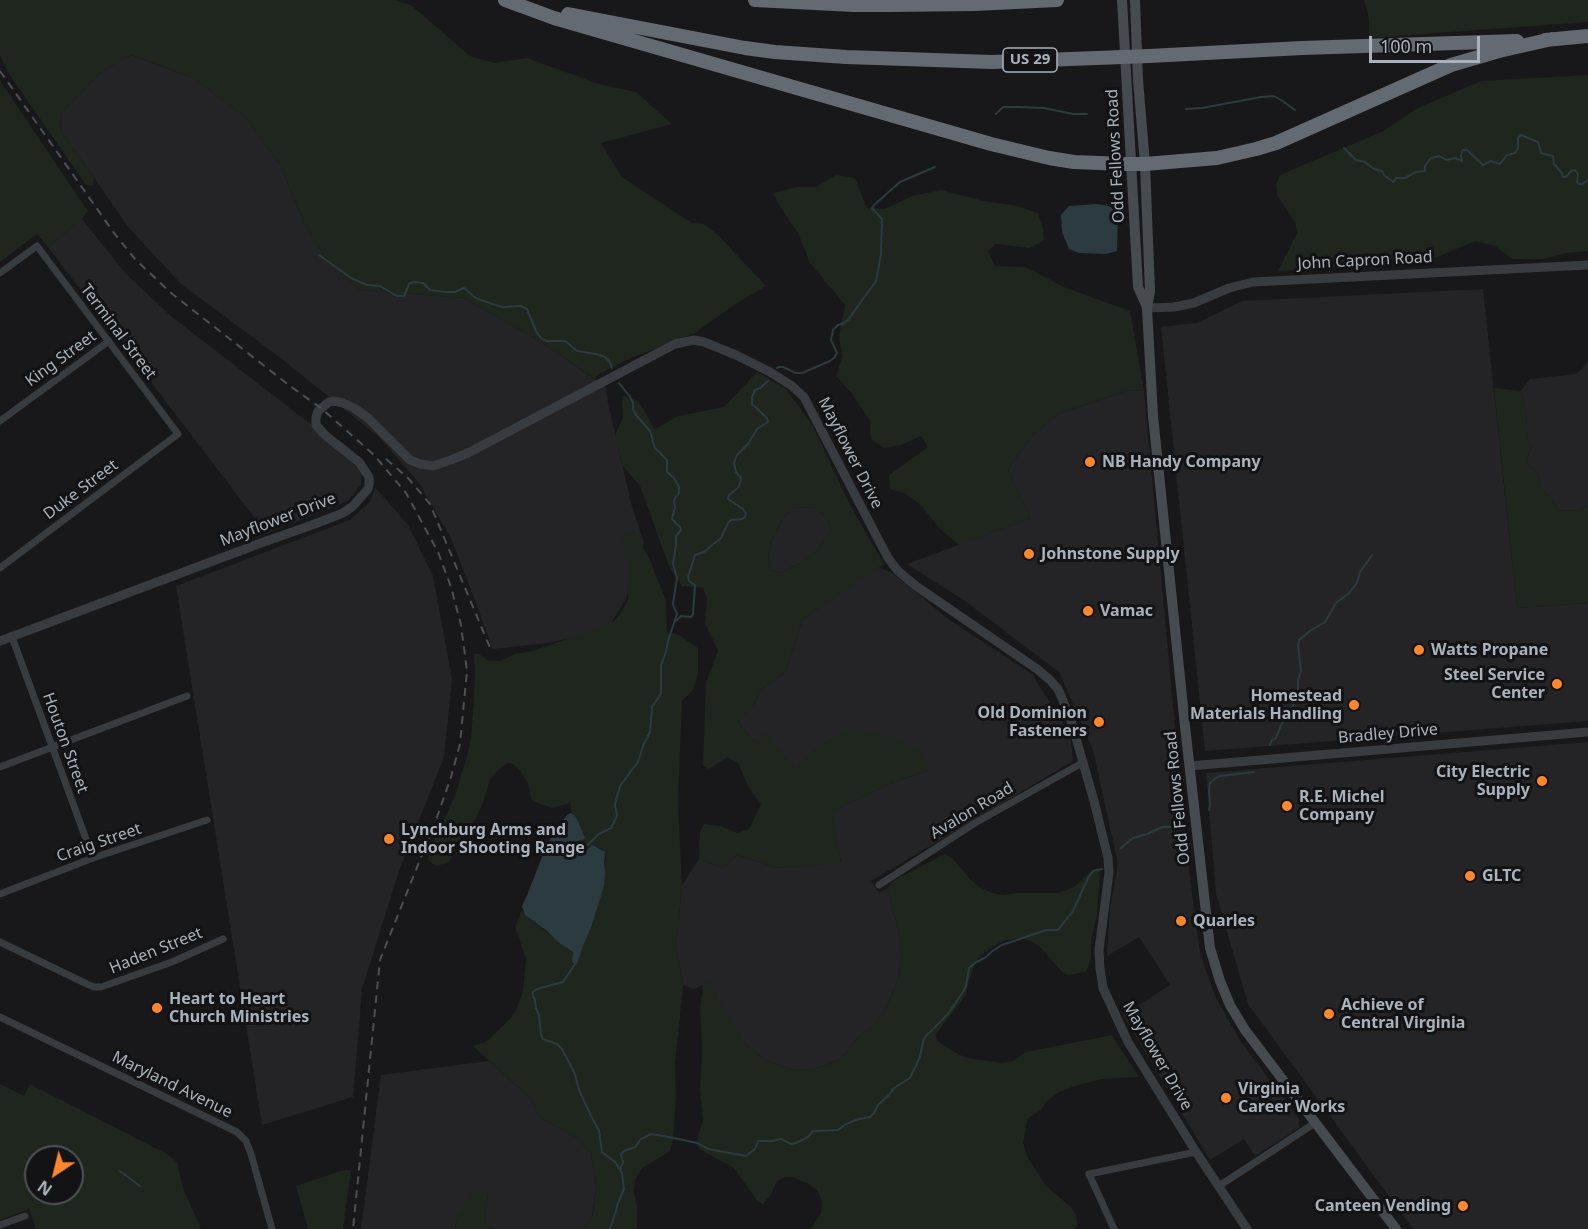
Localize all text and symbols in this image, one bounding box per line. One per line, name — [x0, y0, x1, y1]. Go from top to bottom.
scale bar — [1372, 24, 1483, 62]
text: 100 m — [1380, 34, 1432, 58]
road number: US 29 — [1003, 48, 1057, 72]
street label: Odd Fellows Road — [1103, 89, 1129, 223]
street label: John Capron Road — [1297, 248, 1433, 274]
street label: Terminal Street — [76, 281, 160, 383]
street label: King Street — [22, 327, 100, 391]
street label: Mayflower Drive — [814, 394, 886, 512]
place label: NB Handy Company — [1102, 452, 1261, 472]
marker: NB Handy Company — [1083, 455, 1097, 469]
street label: Duke Street — [40, 456, 122, 524]
street label: Mayflower Drive — [217, 489, 339, 551]
place label: Johnstone Supply — [1041, 544, 1180, 564]
marker: Johnstone Supply — [1022, 547, 1036, 561]
place label: Vamac — [1100, 601, 1153, 621]
marker: Vamac — [1081, 604, 1095, 618]
place label: Watts Propane — [1431, 640, 1548, 660]
marker: Watts Propane — [1412, 643, 1426, 657]
place label: Steel Service Center — [1444, 665, 1545, 703]
marker: Steel Service Center — [1550, 677, 1564, 691]
place label: Homestead Materials Handling — [1190, 686, 1342, 724]
street label: Houton Street — [38, 690, 92, 796]
marker: Homestead Materials Handling — [1347, 698, 1361, 712]
place label: Old Dominion Fasteners — [978, 703, 1087, 741]
marker: Old Dominion Fasteners — [1092, 715, 1106, 729]
street label: Bradley Drive — [1337, 720, 1439, 748]
street label: Odd Fellows Road — [1161, 730, 1195, 866]
place label: City Electric Supply — [1436, 762, 1530, 800]
marker: City Electric Supply — [1535, 774, 1549, 788]
street label: Avalon Road — [927, 779, 1017, 843]
place label: R.E. Michel Company — [1299, 787, 1384, 825]
marker: R.E. Michel Company — [1280, 799, 1294, 813]
street label: Craig Street — [54, 820, 144, 866]
place label: Lynchburg Arms and Indoor Shooting Range — [401, 820, 585, 858]
marker: Lynchburg Arms and Indoor Shooting Range — [382, 832, 396, 846]
place label: GLTC — [1482, 866, 1521, 886]
marker: GLTC — [1463, 869, 1477, 883]
place label: Quarles — [1193, 911, 1255, 931]
marker: Quarles — [1174, 914, 1188, 928]
street label: Haden Street — [107, 924, 205, 978]
place label: Heart to Heart Church Ministries — [169, 989, 309, 1027]
place label: Achieve of Central Virginia — [1341, 995, 1465, 1033]
street label: Mayflower Drive — [1118, 998, 1196, 1114]
marker: Heart to Heart Church Ministries — [150, 1001, 164, 1015]
marker: Achieve of Central Virginia — [1322, 1007, 1336, 1021]
street label: Maryland Avenue — [109, 1048, 235, 1122]
place label: Virginia Career Works — [1238, 1079, 1345, 1117]
marker: Virginia Career Works — [1219, 1091, 1233, 1105]
north arrow — [24, 1145, 84, 1205]
text: N — [33, 1175, 56, 1201]
place label: Canteen Vending — [1315, 1196, 1451, 1216]
marker: Canteen Vending — [1456, 1199, 1470, 1213]

